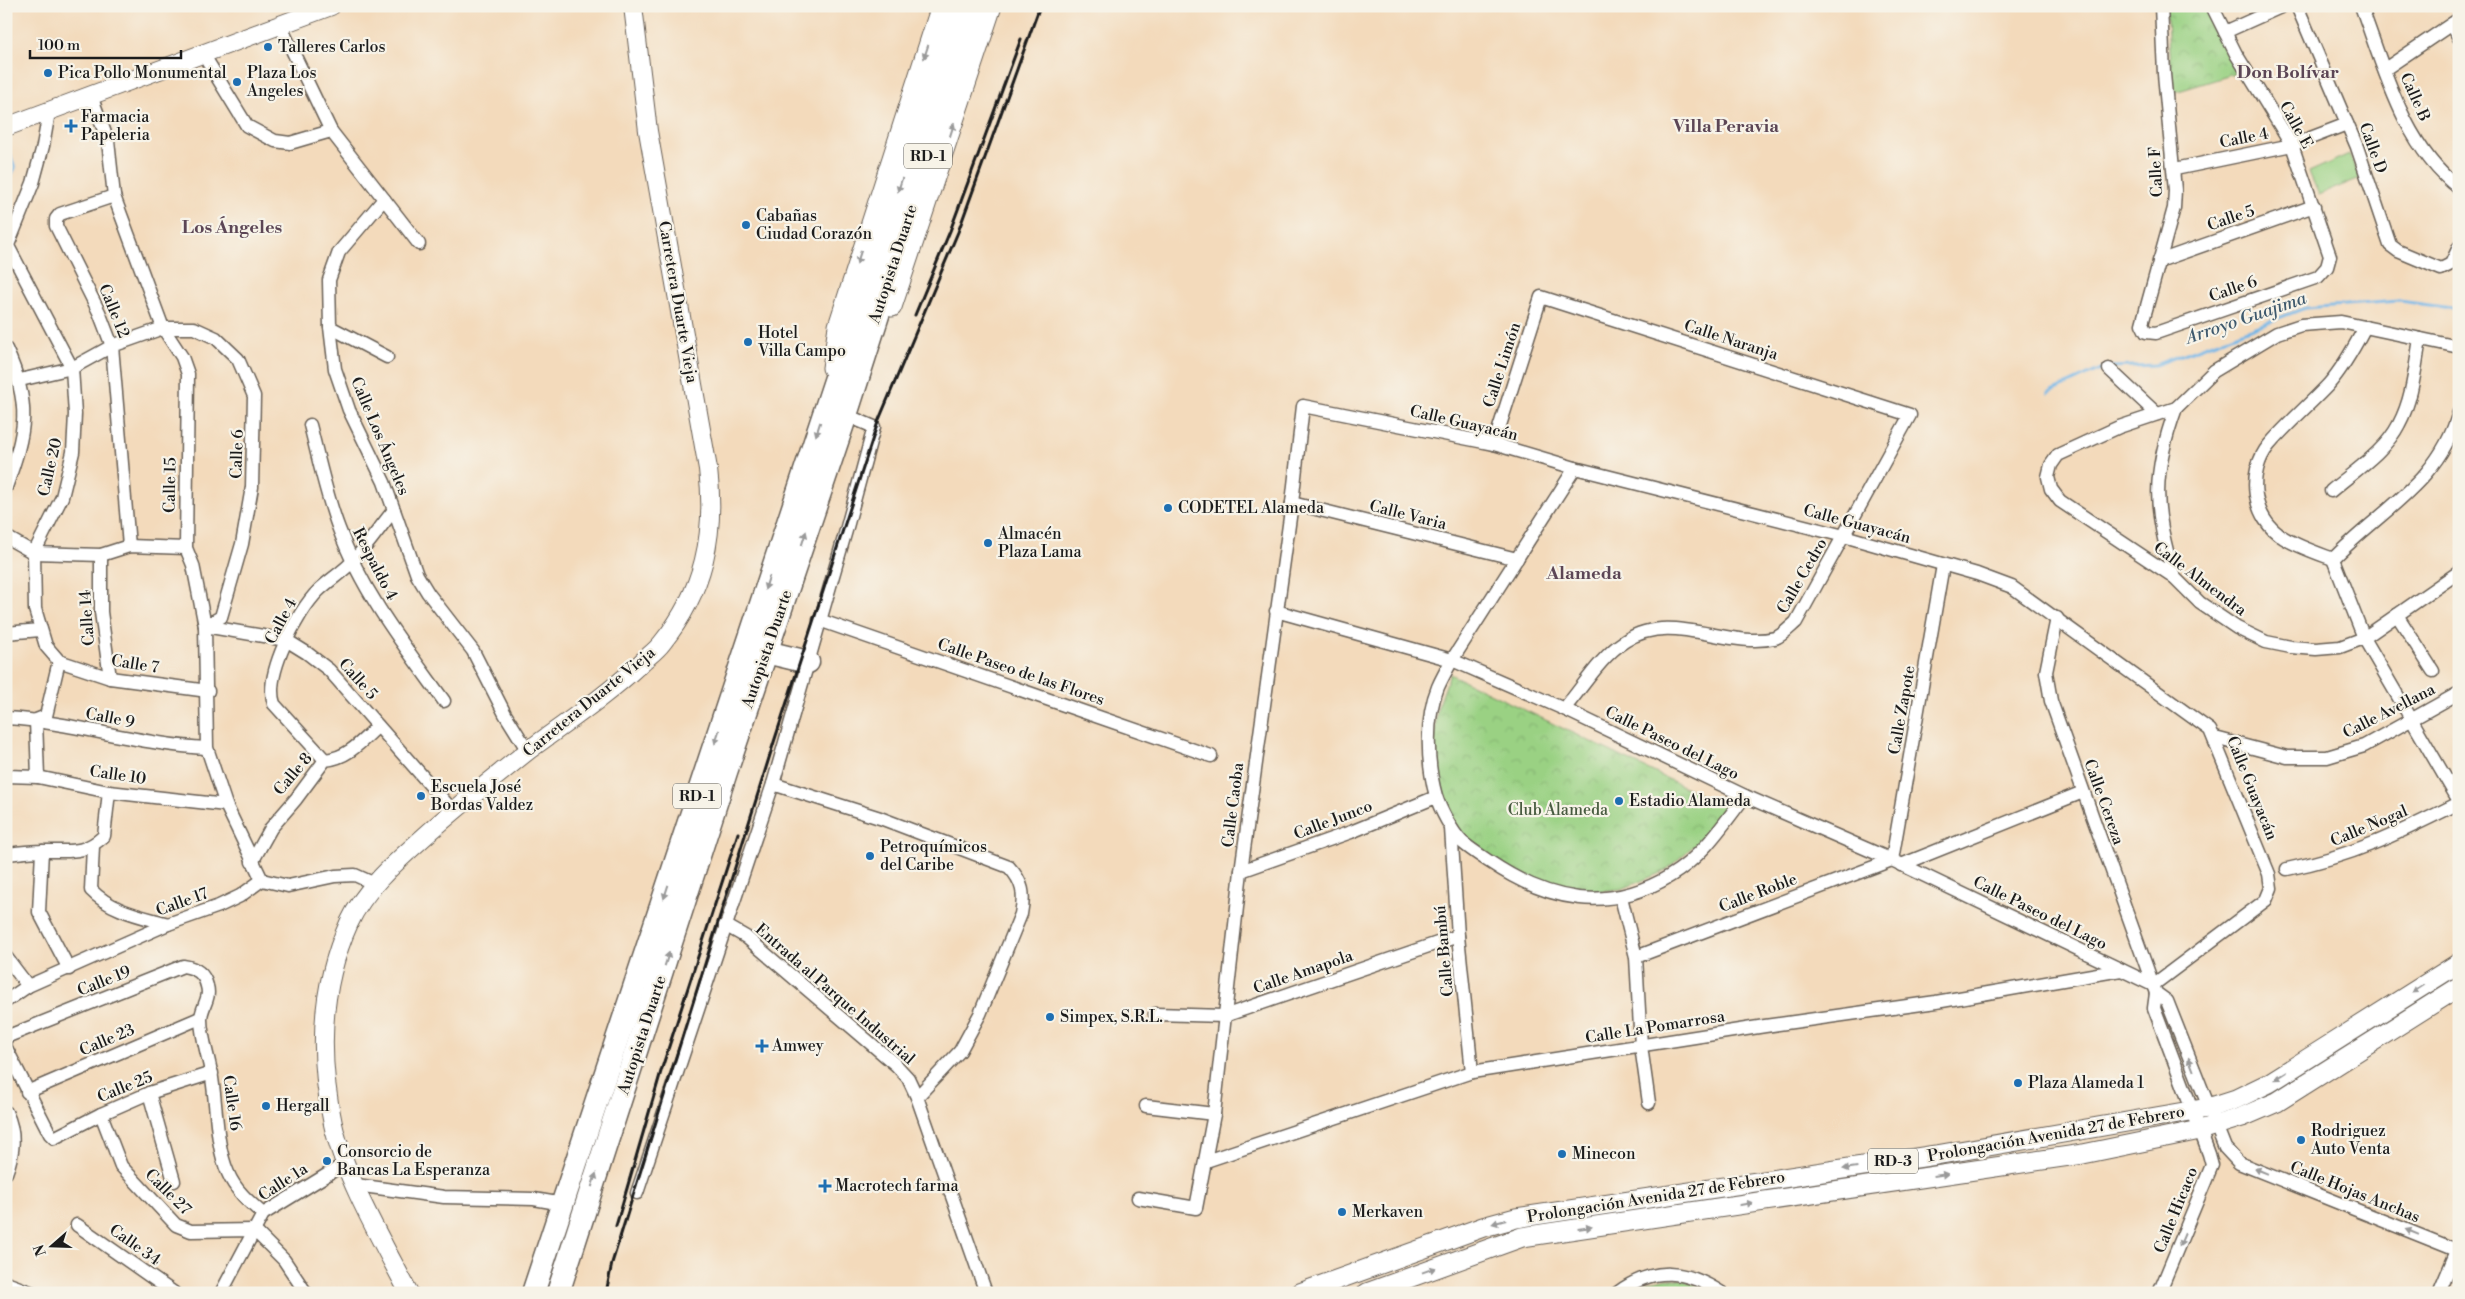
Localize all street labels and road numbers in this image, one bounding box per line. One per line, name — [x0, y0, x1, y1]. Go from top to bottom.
street label: Calle B — [2395, 70, 2435, 124]
street label: Calle E — [2275, 98, 2317, 152]
street label: Calle D — [2355, 120, 2391, 176]
street label: Calle 4 — [2218, 123, 2271, 153]
road number: RD-1 — [904, 144, 952, 168]
street label: Calle F — [2145, 146, 2167, 198]
street label: Calle 5 — [2205, 201, 2257, 235]
street label: Autopista Duarte — [864, 202, 922, 327]
street label: Carretera Duarte Vieja — [654, 219, 702, 385]
street label: Calle 6 — [2206, 271, 2260, 307]
street label: Calle 12 — [94, 281, 134, 341]
street label: Calle Naranja — [1682, 315, 1781, 365]
street label: Calle Limón — [1479, 319, 1525, 410]
street label: Calle Los Ángeles — [346, 373, 416, 498]
street label: Calle Guayacán — [1408, 401, 1520, 445]
street label: Calle 6 — [226, 429, 248, 479]
street label: Calle 20 — [34, 436, 66, 498]
street label: Calle 15 — [160, 457, 180, 513]
street label: Calle Varia — [1367, 496, 1449, 534]
street label: Calle Guayacán — [1801, 500, 1913, 548]
street label: Respaldo 4 — [348, 524, 402, 604]
street label: Calle Cedro — [1772, 535, 1832, 617]
street label: Calle Almendra — [2150, 538, 2251, 621]
street label: Autopista Duarte — [737, 587, 797, 712]
street label: Calle 14 — [75, 589, 99, 646]
street label: Calle 4 — [261, 594, 302, 648]
street label: Calle Paseo de las Flores — [935, 634, 1107, 710]
street label: Carretera Duarte Vieja — [519, 642, 660, 761]
street label: Calle 7 — [110, 650, 160, 678]
street label: Calle 5 — [334, 654, 382, 704]
street label: Calle Zapote — [1884, 664, 1920, 756]
street label: Calle Avellana — [2339, 679, 2439, 743]
street label: Calle Paseo del Lago — [1602, 702, 1742, 784]
street label: Calle 9 — [84, 703, 137, 733]
street label: Calle Guayacán — [2222, 733, 2282, 843]
street label: Calle 8 — [269, 748, 317, 799]
street label: Calle Cereza — [2079, 756, 2129, 848]
street label: Calle 10 — [88, 761, 148, 789]
street label: Calle Caoba — [1218, 761, 1248, 849]
road number: RD-1 — [673, 784, 721, 808]
street label: Calle Junco — [1291, 796, 1375, 844]
street label: Calle Nogal — [2327, 801, 2411, 851]
street label: Calle Roble — [1716, 869, 1800, 917]
street label: Calle Paseo del Lago — [1970, 872, 2110, 954]
street label: Calle 17 — [153, 883, 211, 921]
street label: Calle Bambú — [1430, 905, 1458, 997]
street label: Entrada al Parque Industrial — [751, 919, 919, 1069]
street label: Calle Amapola — [1251, 945, 1356, 998]
street label: Calle 19 — [74, 961, 134, 1001]
street label: Autopista Duarte — [613, 973, 671, 1098]
street label: Calle La Pomarrosa — [1584, 1006, 1727, 1048]
street label: Calle 23 — [76, 1019, 138, 1061]
street label: Calle 25 — [94, 1067, 156, 1107]
street label: Calle 16 — [218, 1074, 246, 1132]
street label: Prolongación Avenida 27 de Febrero — [1926, 1102, 2186, 1166]
road number: RD-3 — [1868, 1148, 1918, 1174]
street label: Calle Hojas Anchas — [2287, 1157, 2423, 1227]
street label: Calle 1a — [255, 1158, 312, 1205]
street label: Calle Hicaco — [2150, 1164, 2202, 1256]
street label: Calle 27 — [141, 1165, 195, 1219]
street label: Prolongación Avenida 27 de Febrero — [1526, 1167, 1786, 1227]
street label: Calle 34 — [105, 1220, 165, 1270]

